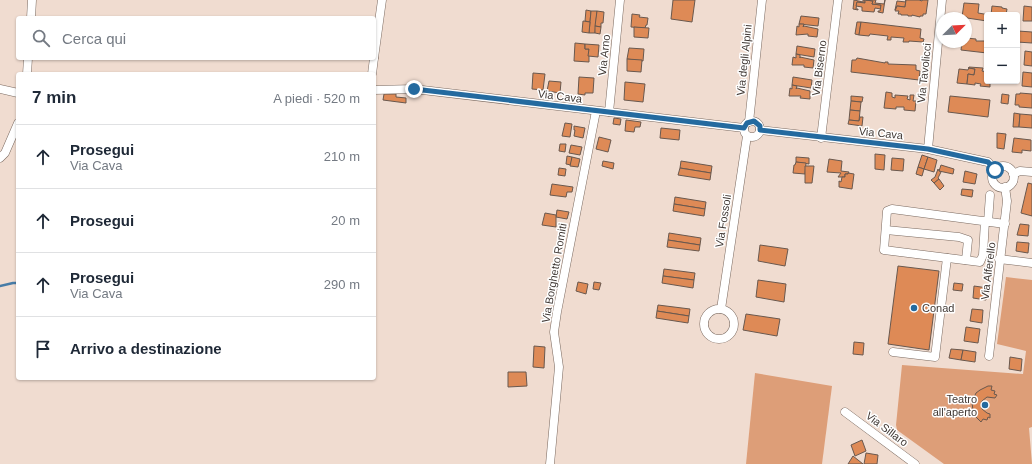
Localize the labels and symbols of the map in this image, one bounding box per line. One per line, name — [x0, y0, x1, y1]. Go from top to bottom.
north arrow — [936, 12, 972, 48]
street label: Via degli Alpini — [734, 24, 754, 96]
street label: Via Arno — [596, 34, 612, 76]
street label: Via Biserno — [810, 39, 828, 97]
street label: Via Tavolicci — [915, 42, 933, 104]
route end — [405, 80, 423, 98]
street label: Via Cava — [537, 87, 584, 105]
street label: Via Cava — [858, 125, 905, 141]
route start — [986, 161, 1004, 179]
street label: Via Fossoli — [713, 194, 733, 248]
street label: Via Borghetto Romiti — [539, 222, 569, 324]
street label: Via Alferello — [979, 242, 997, 300]
place label: Conad — [922, 302, 954, 314]
marker: Conad — [909, 303, 919, 313]
place label: Teatro all'aperto — [933, 393, 977, 418]
marker: Teatro all'aperto — [980, 400, 990, 410]
street label: Via Sillaro — [864, 409, 910, 449]

